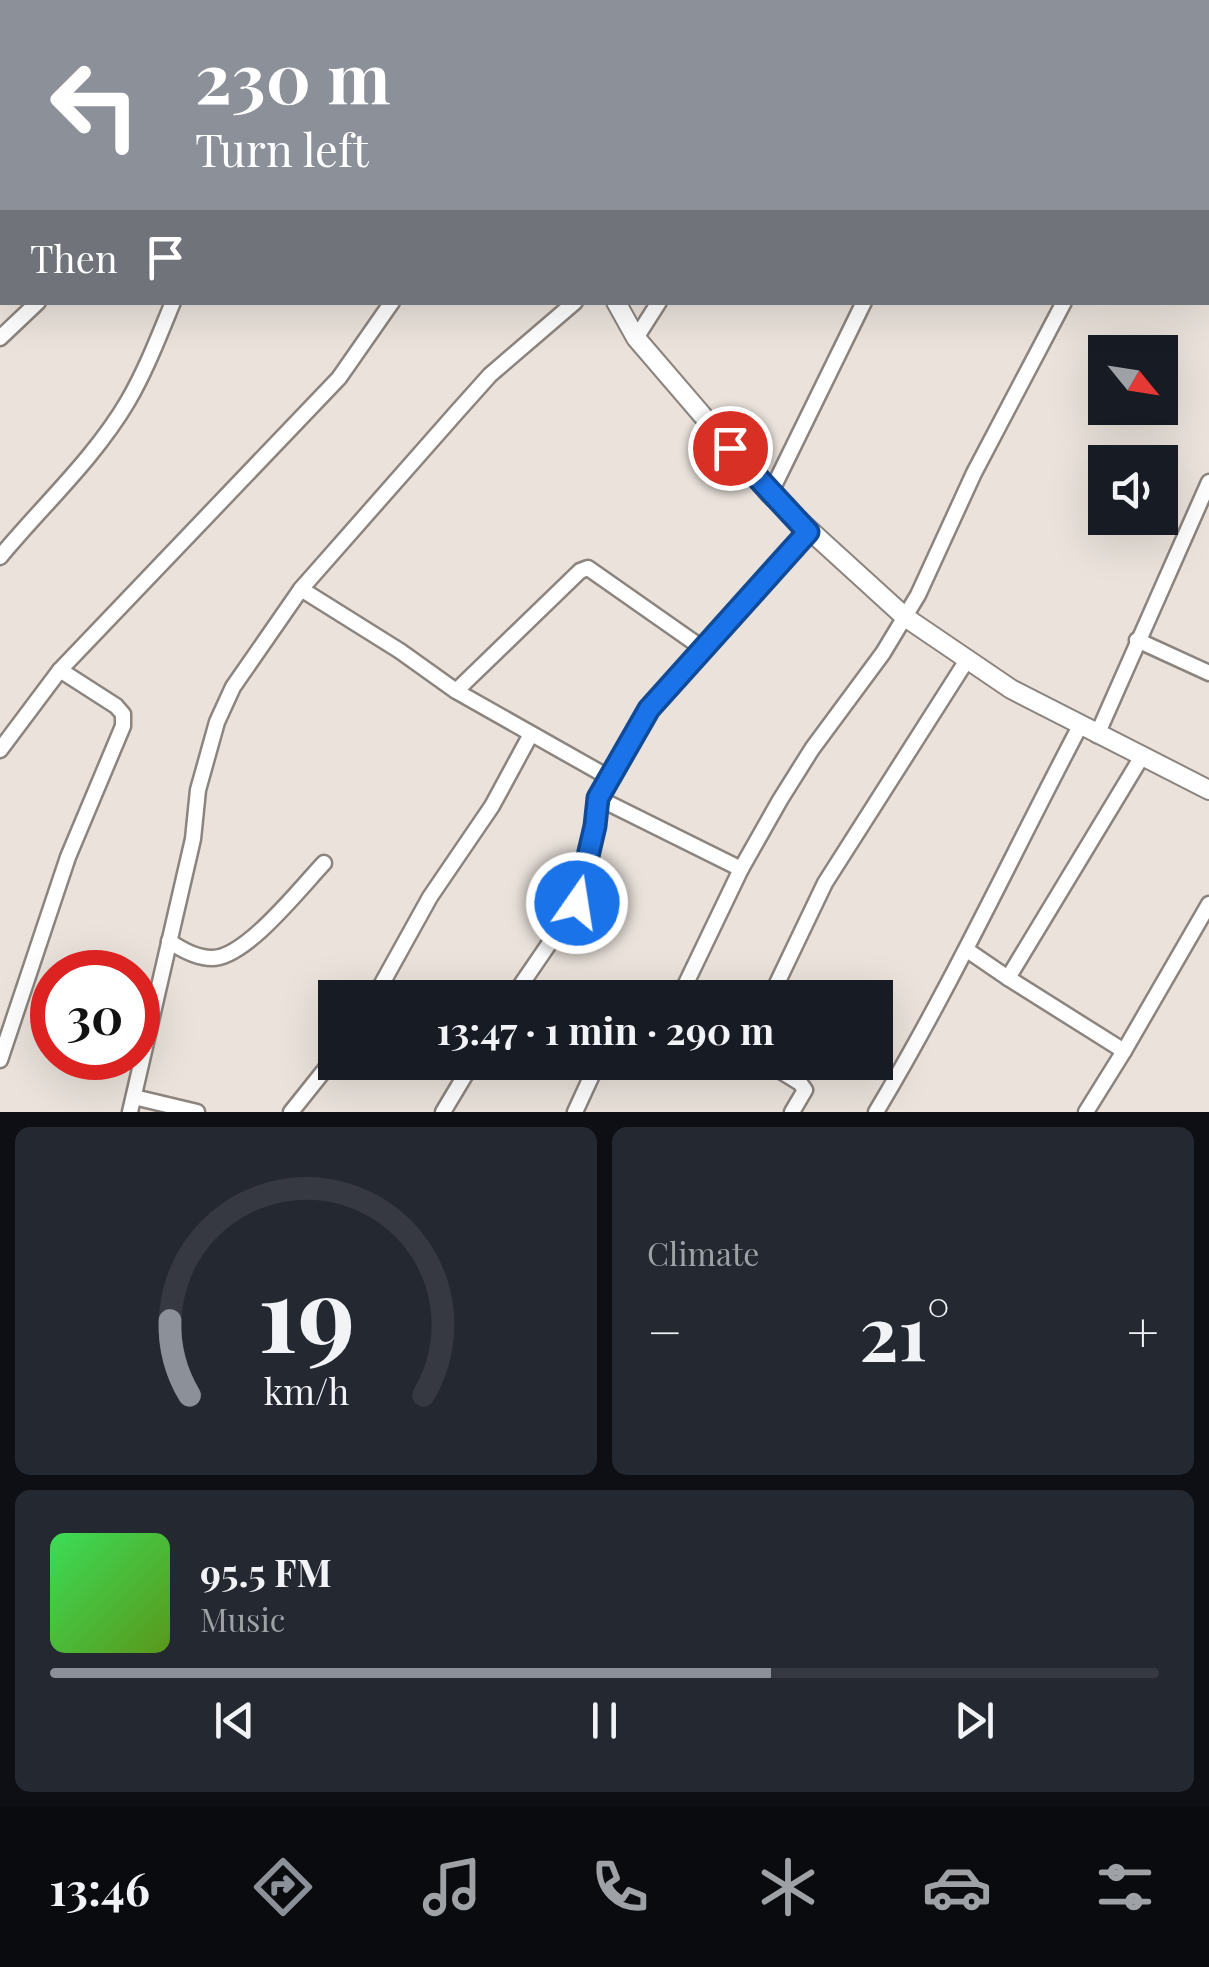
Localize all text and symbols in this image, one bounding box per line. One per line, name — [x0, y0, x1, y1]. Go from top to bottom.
text: 230 m — [195, 28, 391, 122]
icon: left — [30, 40, 160, 170]
text: Turn left — [195, 118, 369, 178]
icon: arrive — [138, 230, 193, 285]
text: Then — [30, 232, 118, 283]
north arrow — [1088, 335, 1178, 425]
map controls — [1088, 335, 1178, 535]
pin — [688, 406, 773, 491]
icon: arrive — [703, 421, 758, 476]
button: sound — [1088, 445, 1178, 535]
position arrow — [525, 851, 629, 955]
speed limit sign: 30 — [30, 950, 160, 1080]
text: 13:47 · 1 min · 290 m — [437, 1004, 774, 1055]
text: Climate — [647, 1231, 759, 1274]
text: 19 — [257, 1240, 355, 1379]
text: 21° — [859, 1280, 950, 1380]
text: − — [647, 1293, 683, 1367]
text: + — [1127, 1293, 1159, 1367]
text: km/h — [263, 1366, 349, 1414]
text: 95.5 FM — [200, 1546, 332, 1597]
text: Music — [200, 1597, 285, 1640]
icon: previous — [207, 1693, 262, 1748]
icon: pause — [577, 1693, 632, 1748]
icon: next — [947, 1693, 1002, 1748]
icon: directions — [248, 1852, 318, 1922]
icon: music — [417, 1852, 487, 1922]
icon: phone — [585, 1852, 655, 1922]
icon: climate — [753, 1852, 823, 1922]
icon: car — [922, 1852, 992, 1922]
icon: filters — [1090, 1852, 1160, 1922]
text: 13:46 — [49, 1857, 150, 1917]

